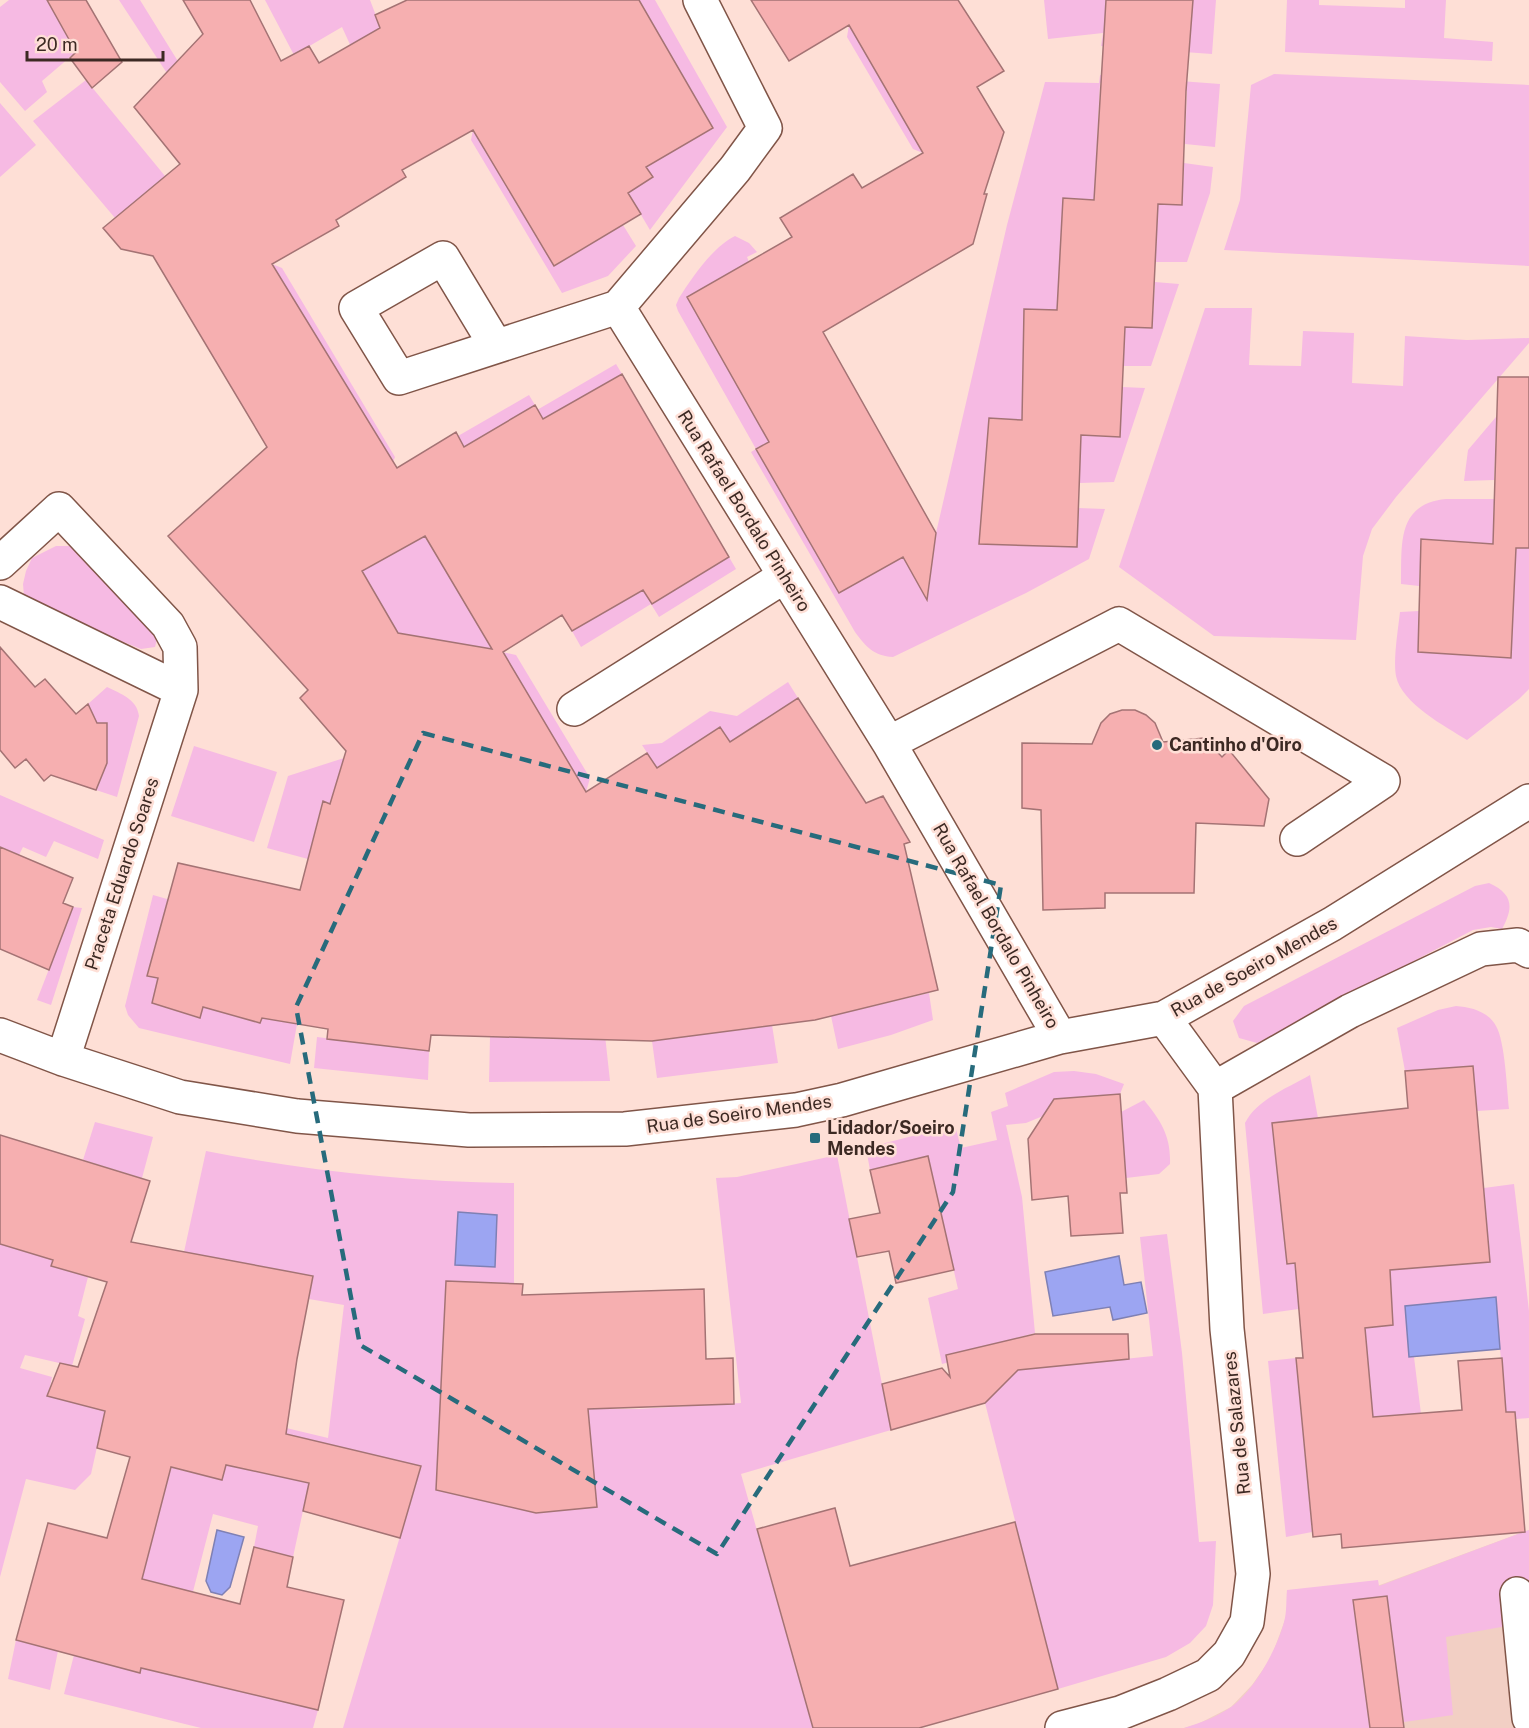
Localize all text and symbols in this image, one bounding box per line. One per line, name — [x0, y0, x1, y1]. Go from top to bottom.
scale bar — [27, 24, 164, 62]
text: 20 m — [36, 34, 78, 55]
street label: Rua Rafael Bordalo Pinheiro — [674, 406, 815, 615]
place label: Cantinho d'Oiro — [1169, 734, 1302, 755]
marker: Cantinho d'Oiro — [1150, 738, 1164, 752]
street label: Praceta Eduardo Soares — [80, 775, 163, 973]
street label: Rua Rafael Bordalo Pinheiro — [929, 819, 1064, 1032]
street label: Rua de Soeiro Mendes — [1167, 912, 1340, 1021]
street label: Rua de Soeiro Mendes — [645, 1090, 833, 1137]
place label: Lidador/Soeiro Mendes — [827, 1117, 955, 1159]
marker: Lidador/Soeiro Mendes — [808, 1131, 822, 1145]
street label: Rua de Salazares — [1219, 1350, 1254, 1496]

